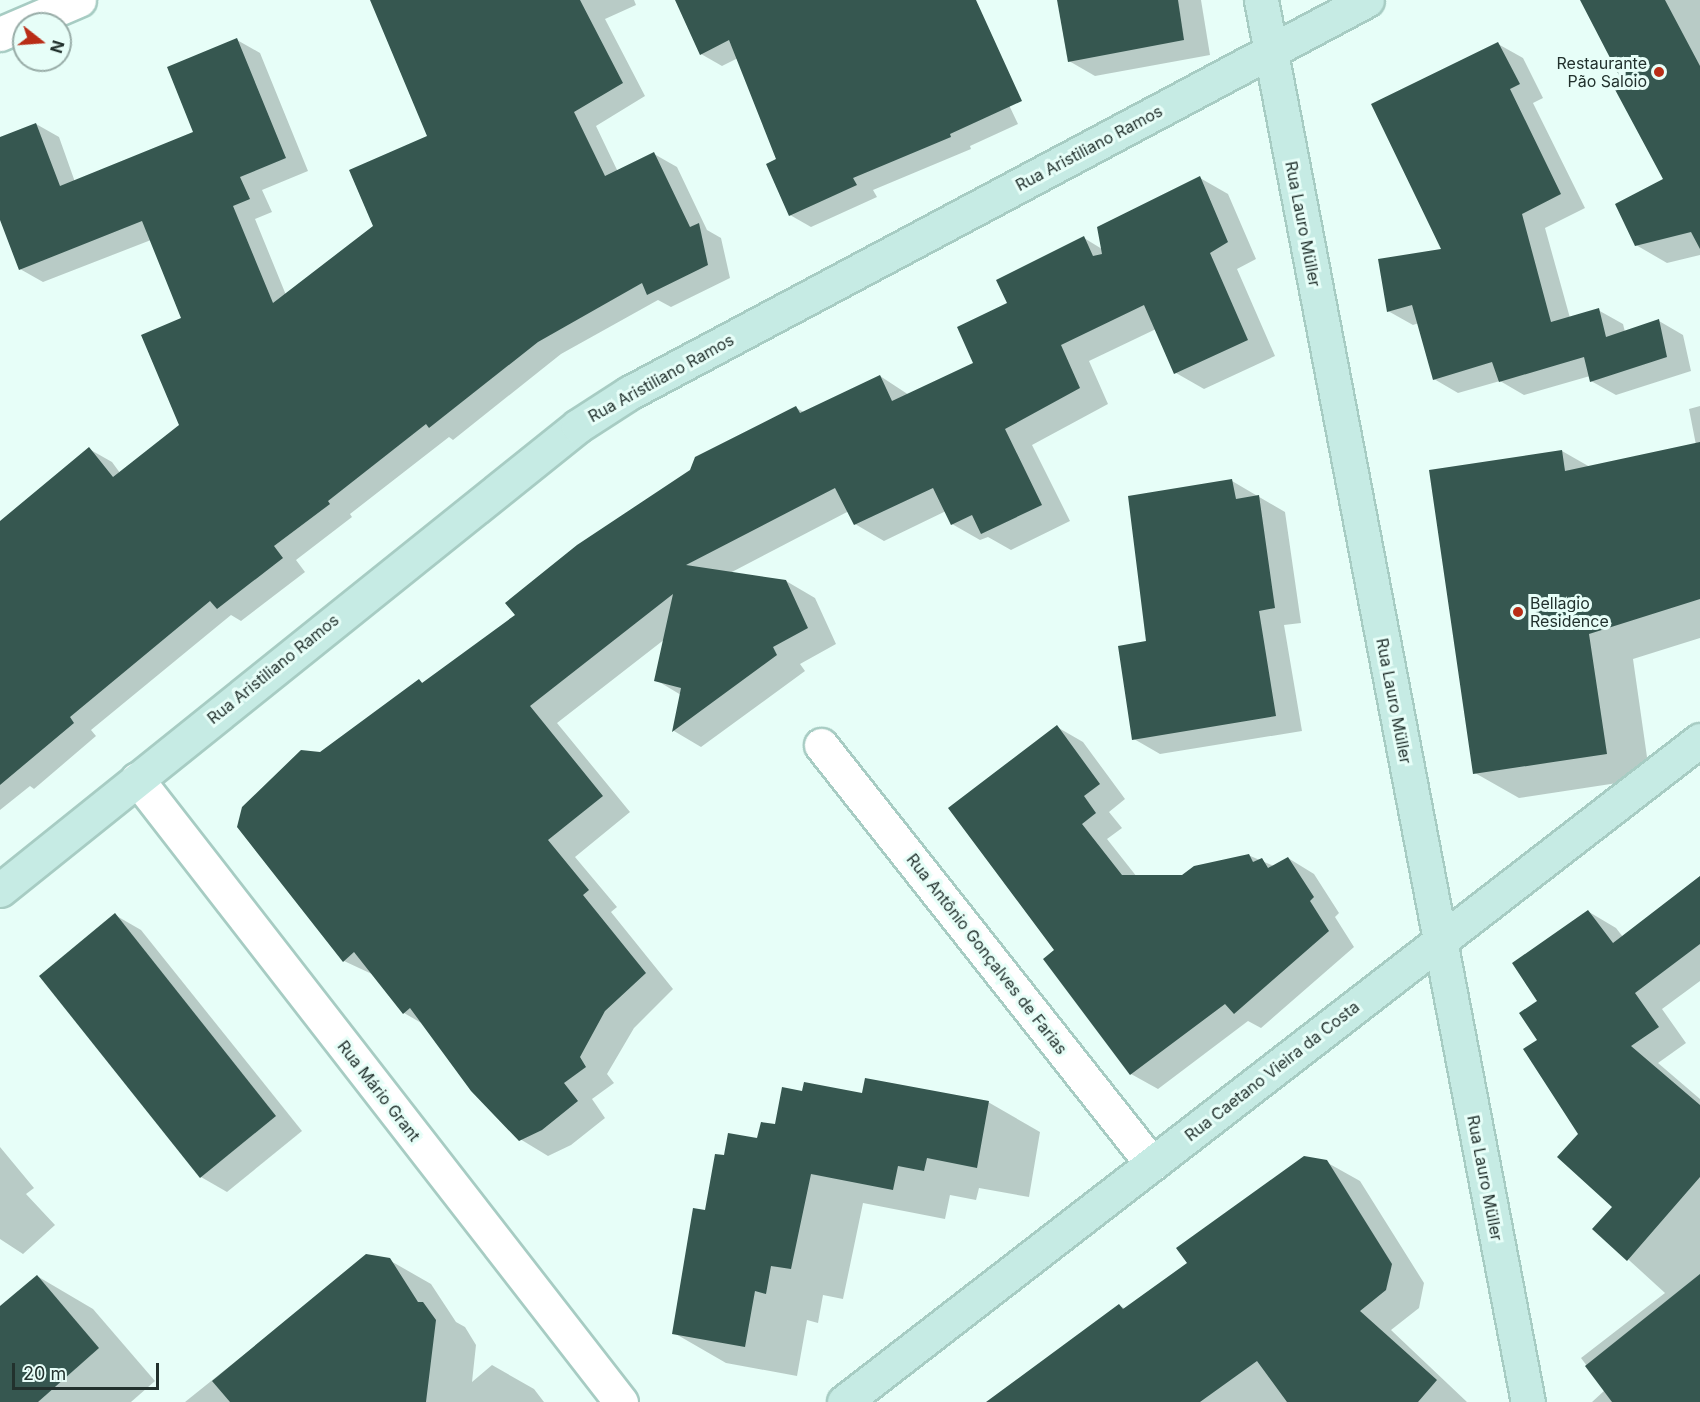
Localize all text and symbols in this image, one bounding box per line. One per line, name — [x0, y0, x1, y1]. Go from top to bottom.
north arrow — [12, 12, 72, 72]
text: N — [46, 38, 69, 55]
place label: Restaurante Pão Saloio — [1557, 53, 1647, 91]
marker: Restaurante Pão Saloio — [1652, 65, 1666, 79]
street label: Rua Aristiliano Ramos — [1012, 101, 1166, 195]
street label: Rua Lauro Müller — [1281, 160, 1325, 288]
street label: Rua Aristiliano Ramos — [585, 330, 737, 426]
place label: Bellagio Residence — [1530, 593, 1609, 631]
marker: Bellagio Residence — [1511, 605, 1525, 619]
street label: Rua Aristiliano Ramos — [203, 610, 343, 728]
street label: Rua Lauro Müller — [1372, 637, 1416, 765]
street label: Rua Antônio Gonçalves de Farias — [903, 850, 1071, 1058]
street label: Rua Caetano Vieira da Costa — [1181, 997, 1363, 1145]
street label: Rua Mário Grant — [334, 1037, 424, 1145]
street label: Rua Lauro Müller — [1463, 1114, 1507, 1242]
scale bar — [15, 1351, 162, 1389]
text: 20 m — [23, 1363, 66, 1384]

